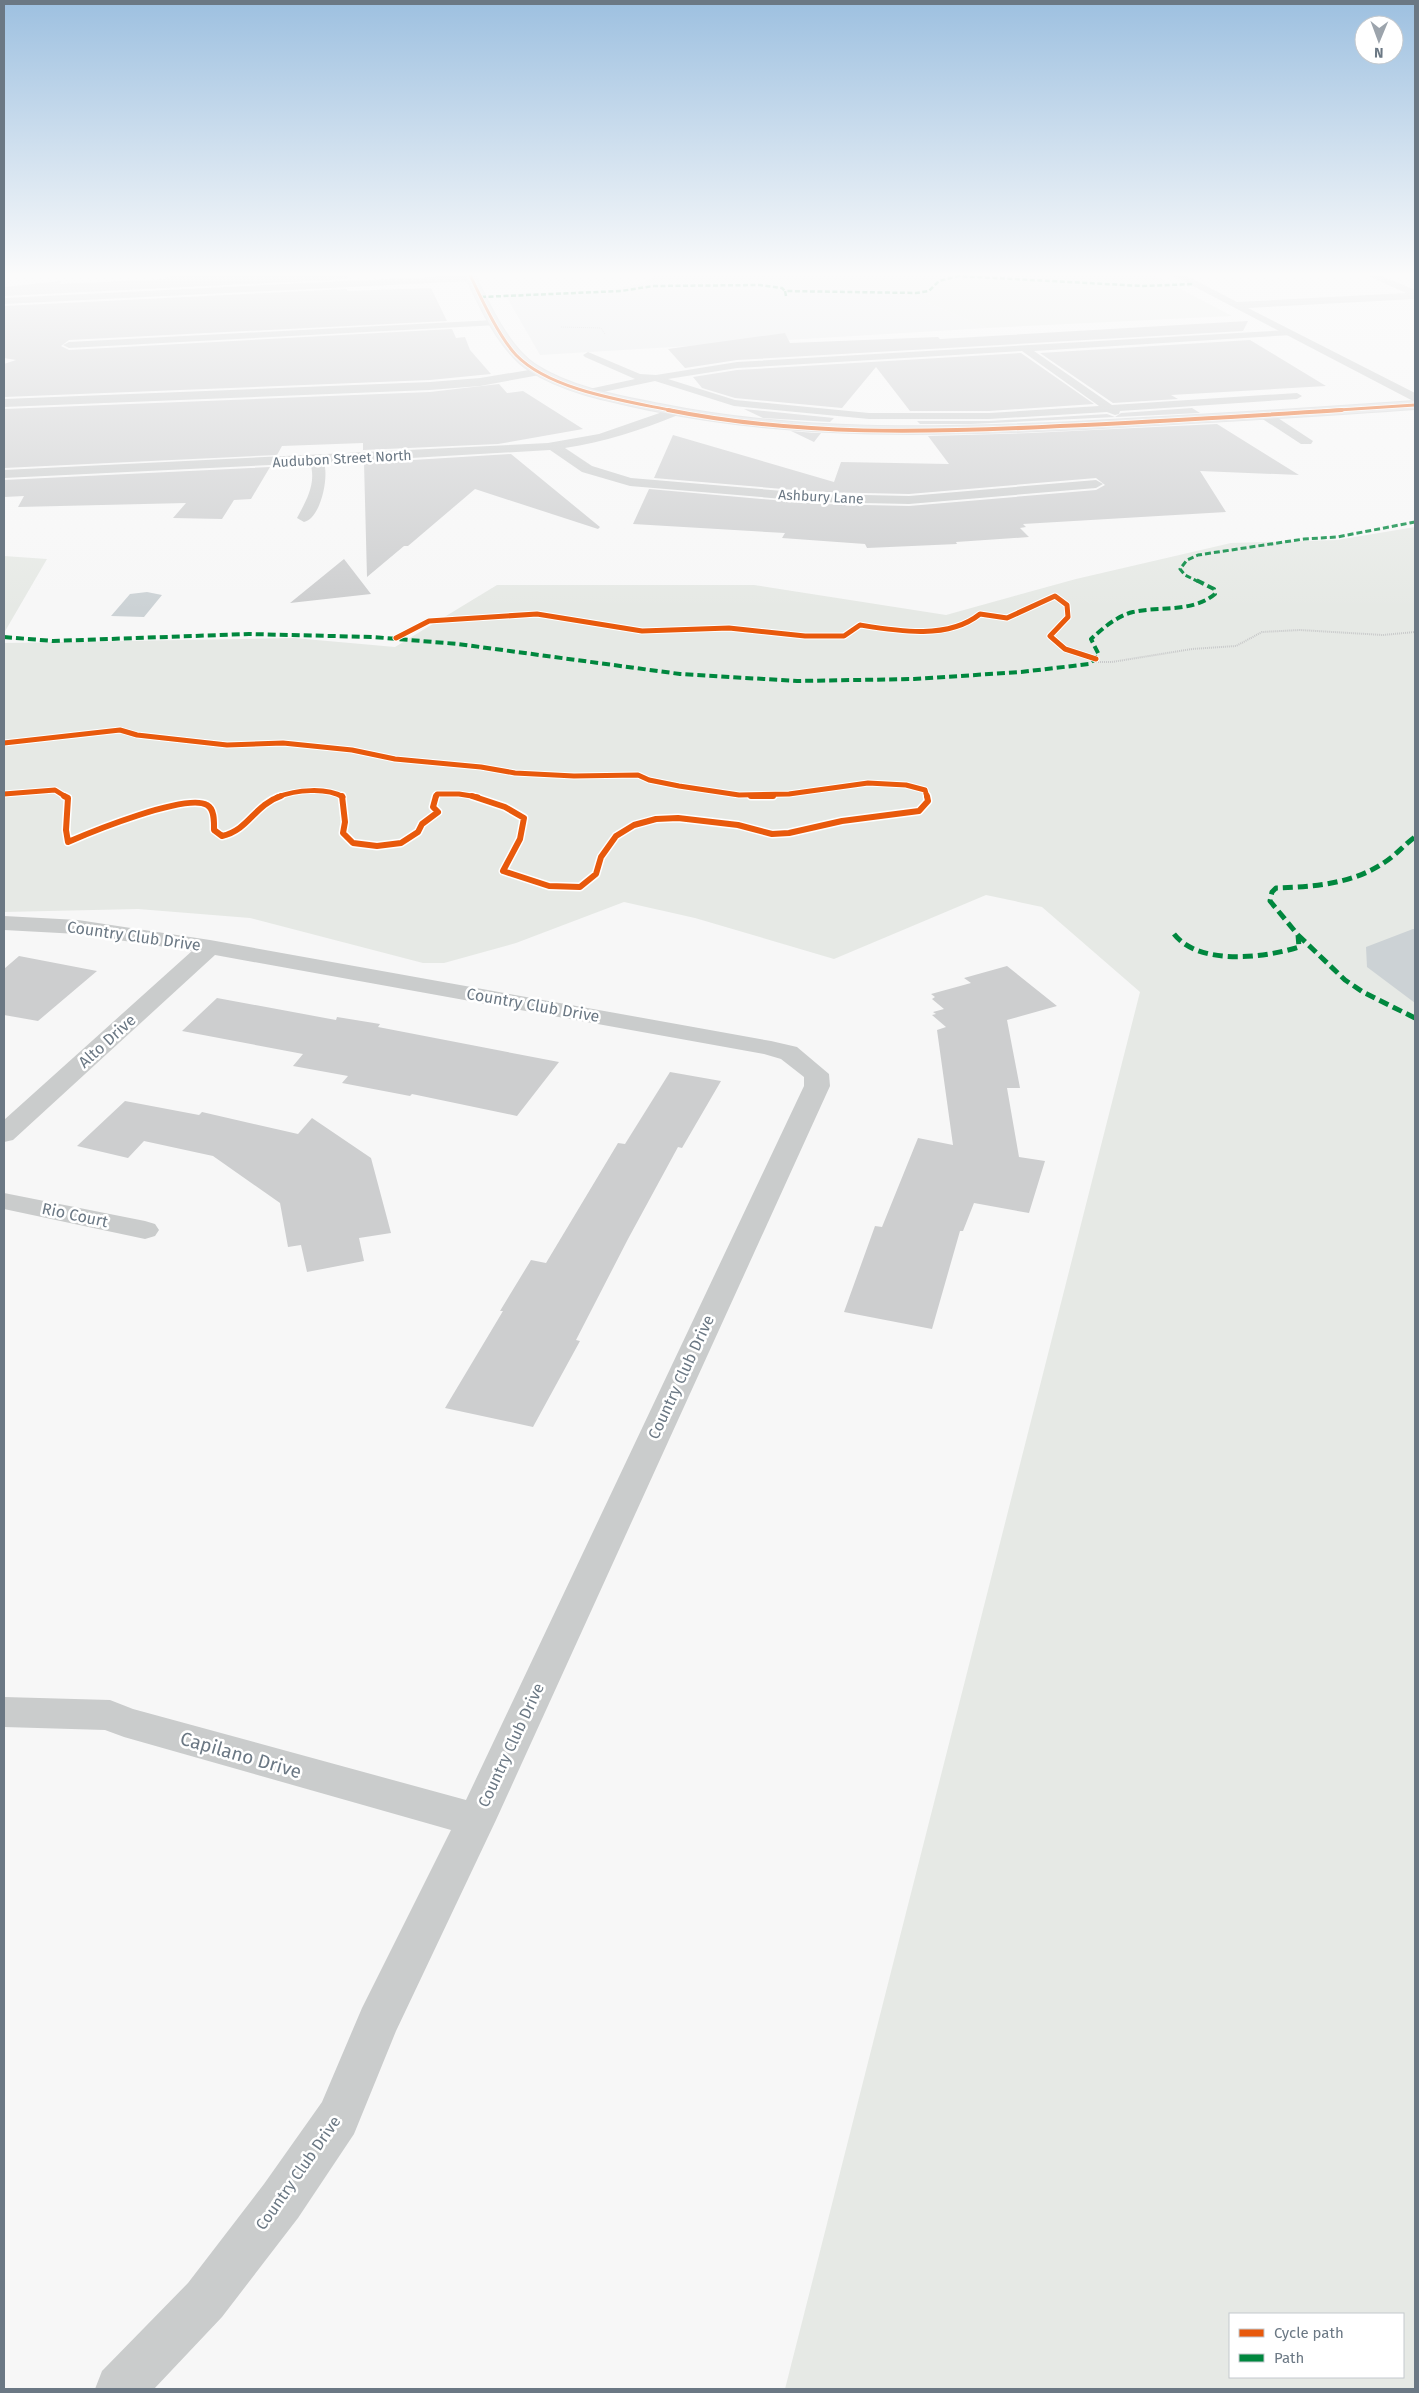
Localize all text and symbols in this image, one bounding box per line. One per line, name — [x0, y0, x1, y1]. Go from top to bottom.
north arrow — [1354, 15, 1404, 65]
text: N — [1374, 44, 1384, 61]
street label: Audubon Street North — [272, 447, 412, 471]
street label: Ashbury Lane — [778, 486, 864, 508]
street label: Country Club Drive — [66, 917, 202, 955]
street label: Country Club Drive — [465, 984, 601, 1026]
street label: Alto Drive — [74, 1010, 140, 1072]
street label: Rio Court — [40, 1199, 110, 1231]
street label: Country Club Drive — [644, 1312, 718, 1442]
street label: Country Club Drive — [474, 1680, 548, 1810]
street label: Capilano Drive — [178, 1727, 304, 1783]
street label: Country Club Drive — [252, 2112, 344, 2234]
legend — [1229, 2313, 1404, 2378]
text: Cycle path — [1274, 2324, 1344, 2342]
text: Path — [1274, 2349, 1304, 2367]

